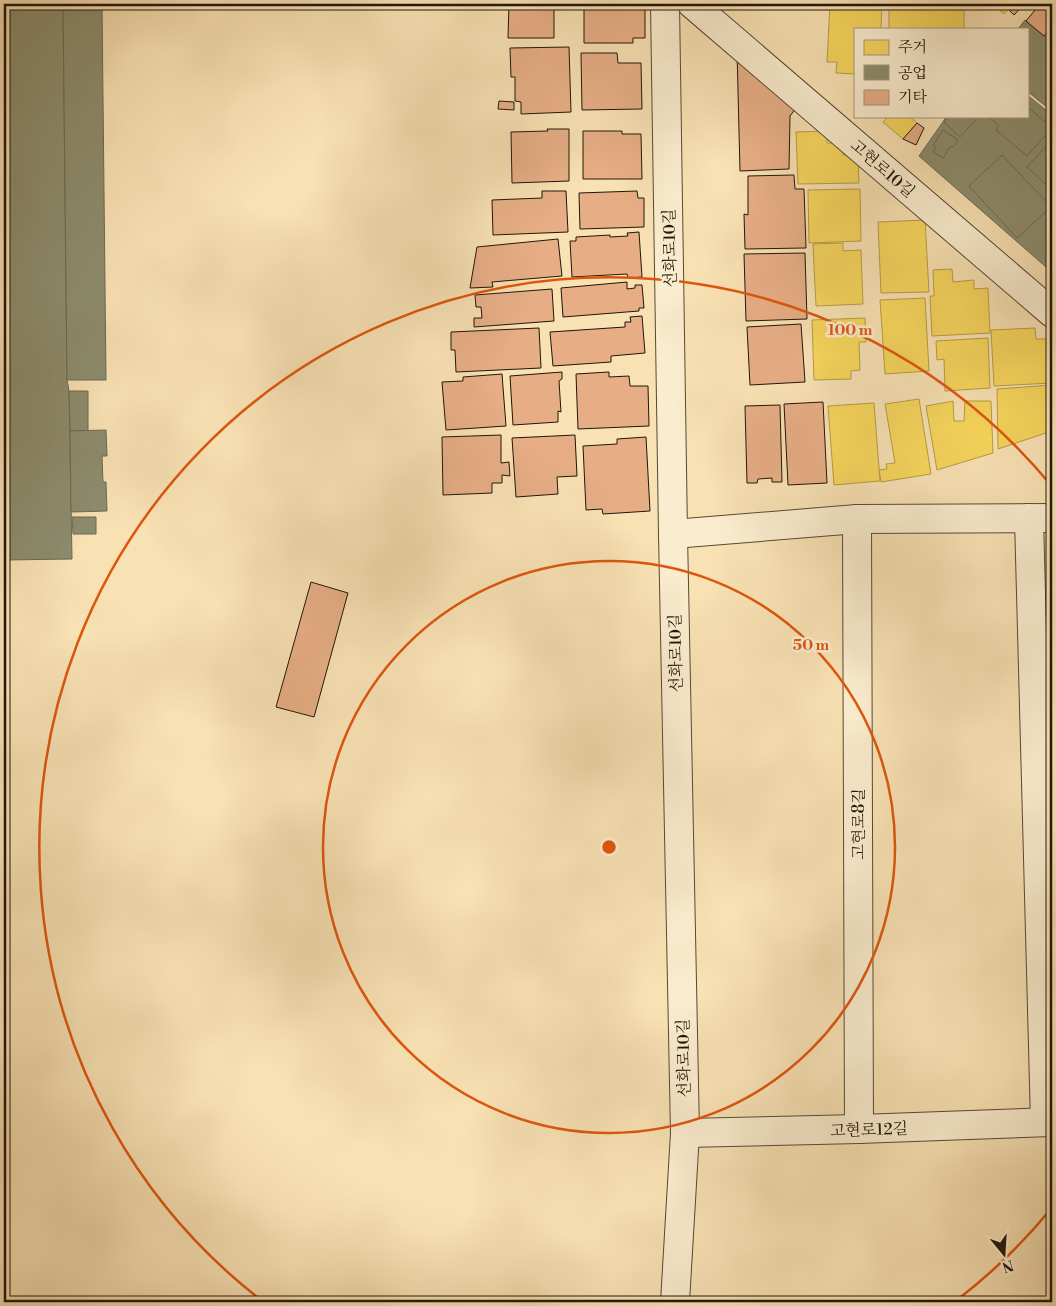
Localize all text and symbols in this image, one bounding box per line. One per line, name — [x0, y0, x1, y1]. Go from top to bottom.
legend — [854, 28, 1028, 118]
text: 주거 — [898, 38, 927, 57]
text: 공업 — [898, 64, 927, 83]
text: 기타 — [898, 88, 927, 107]
street label: 고현로10길 — [846, 135, 919, 202]
street label: 선화로10길 — [659, 208, 681, 288]
text: 100 m — [828, 321, 873, 340]
street label: 선화로10길 — [665, 613, 687, 693]
text: 50 m — [793, 636, 829, 655]
street label: 고현로8길 — [849, 788, 869, 860]
centre of rings — [600, 838, 618, 856]
street label: 선화로10길 — [673, 1018, 695, 1098]
street label: 고현로12길 — [830, 1119, 908, 1141]
north arrow — [978, 1228, 1028, 1278]
text: N — [1000, 1255, 1016, 1276]

